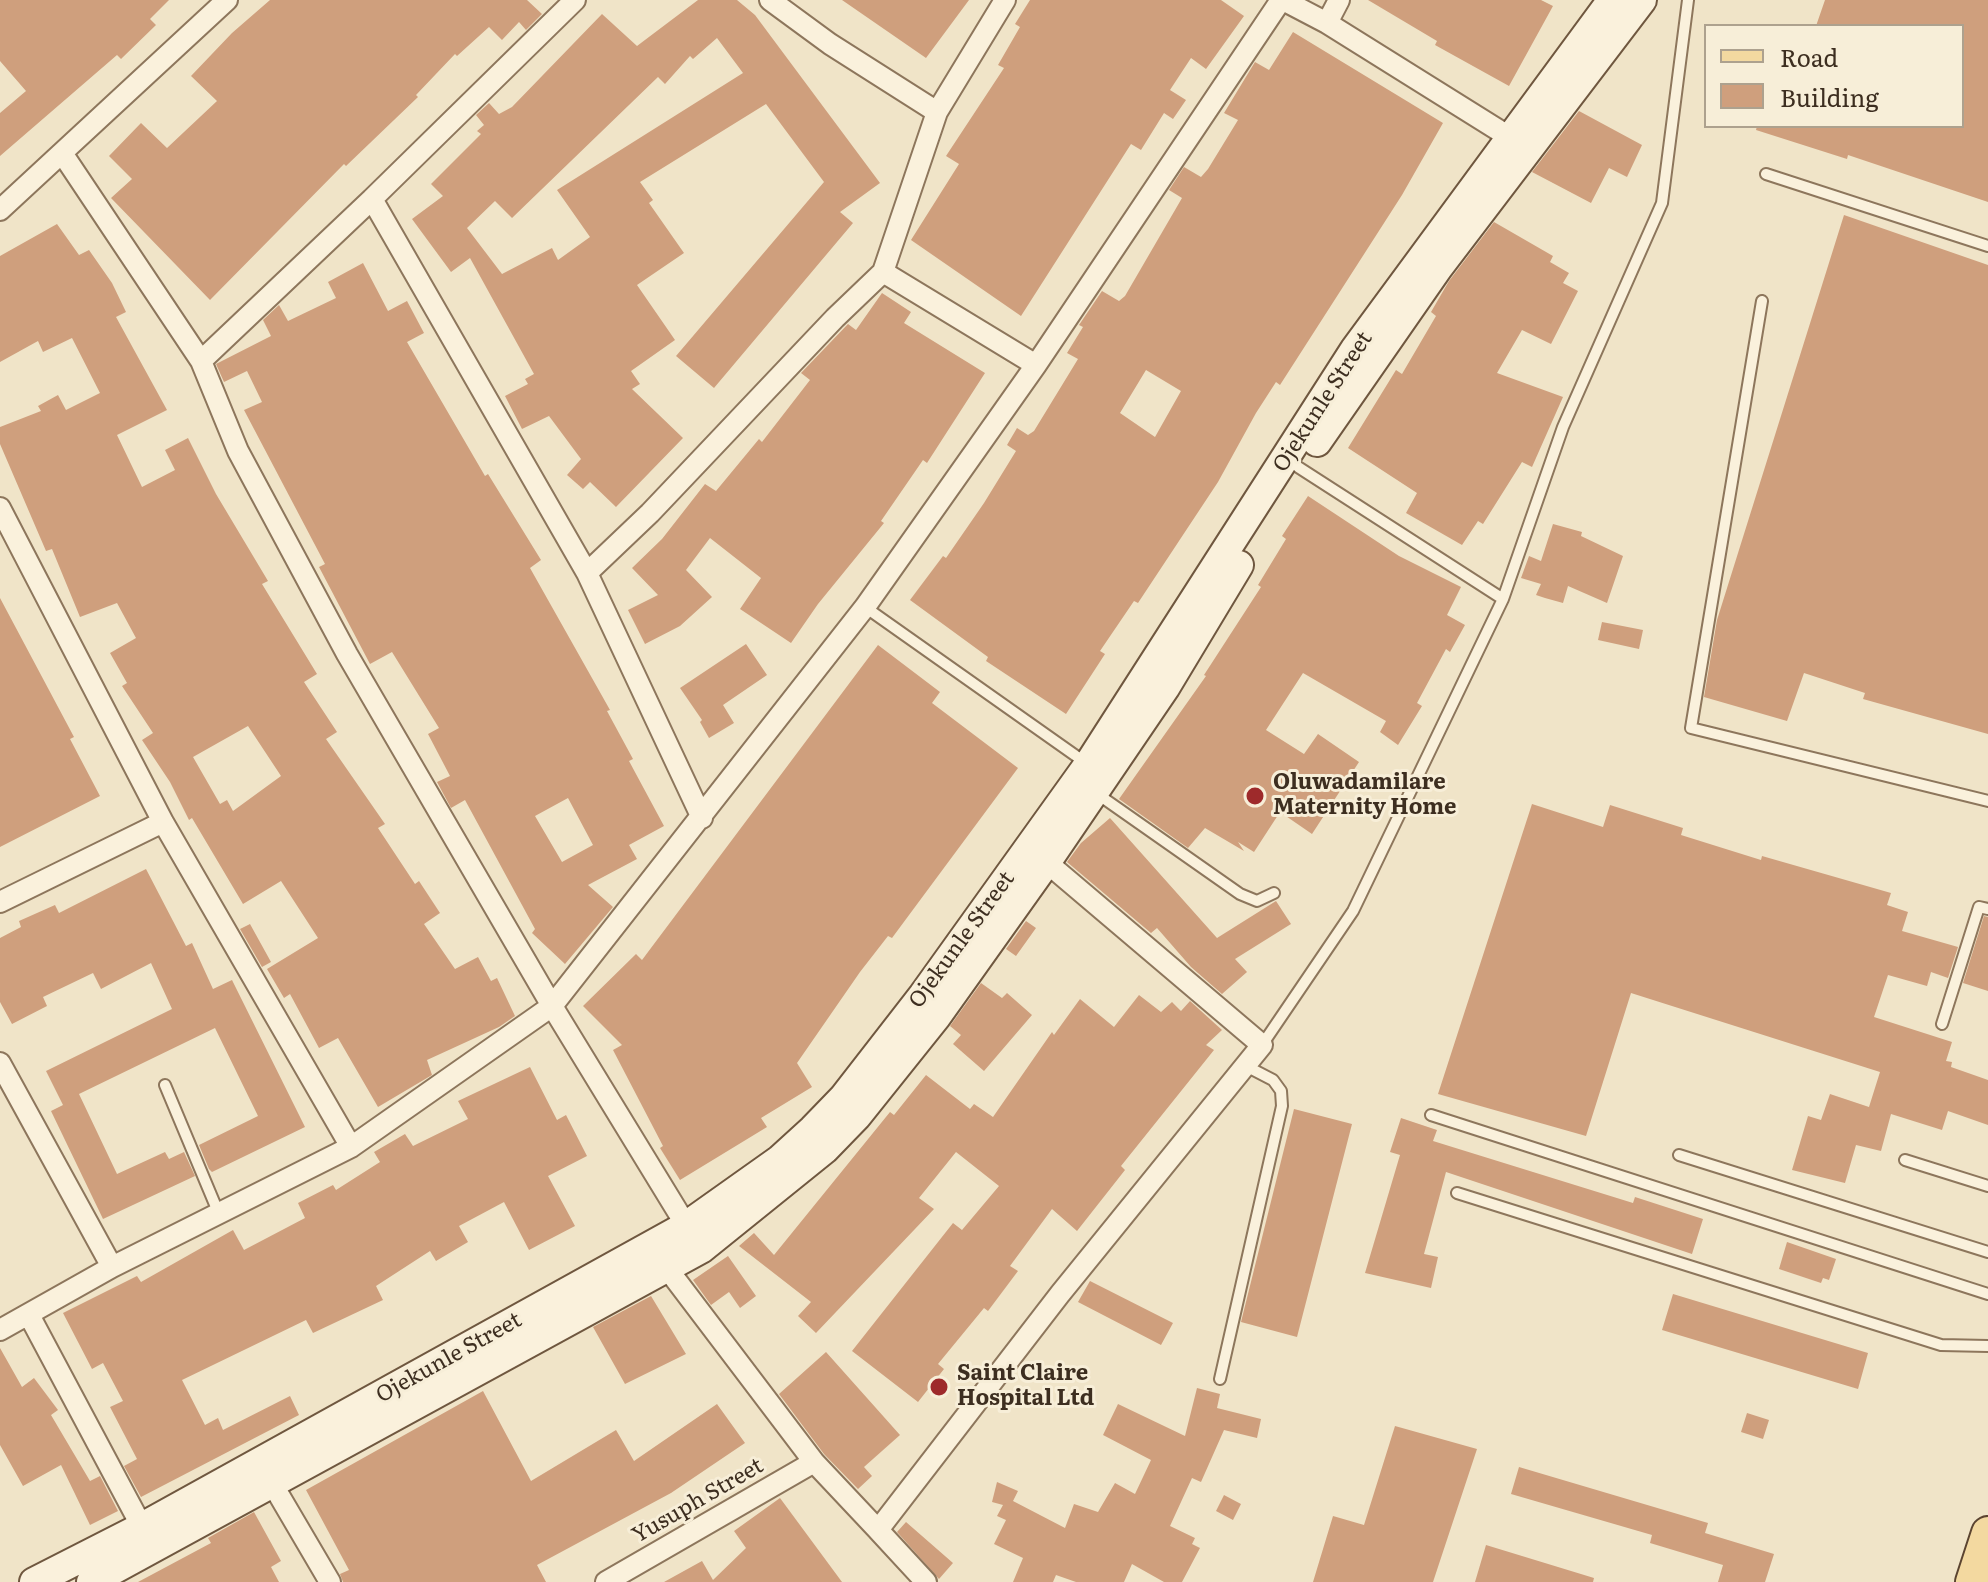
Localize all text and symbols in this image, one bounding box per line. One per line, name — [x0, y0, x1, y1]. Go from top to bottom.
legend — [1704, 24, 1964, 128]
text: Road — [1780, 39, 1838, 74]
text: Building — [1780, 79, 1879, 114]
street label: Ojekunle Street — [1268, 327, 1378, 477]
place label: Oluwadamilare Maternity Home — [1273, 770, 1456, 822]
marker: Oluwadamilare Maternity Home — [1244, 785, 1266, 807]
street label: Ojekunle Street — [904, 867, 1020, 1013]
street label: Ojekunle Street — [372, 1307, 526, 1409]
place label: Saint Claire Hospital Ltd — [957, 1361, 1094, 1412]
marker: Saint Claire Hospital Ltd — [928, 1376, 950, 1398]
street label: Yusuph Street — [628, 1453, 768, 1549]

